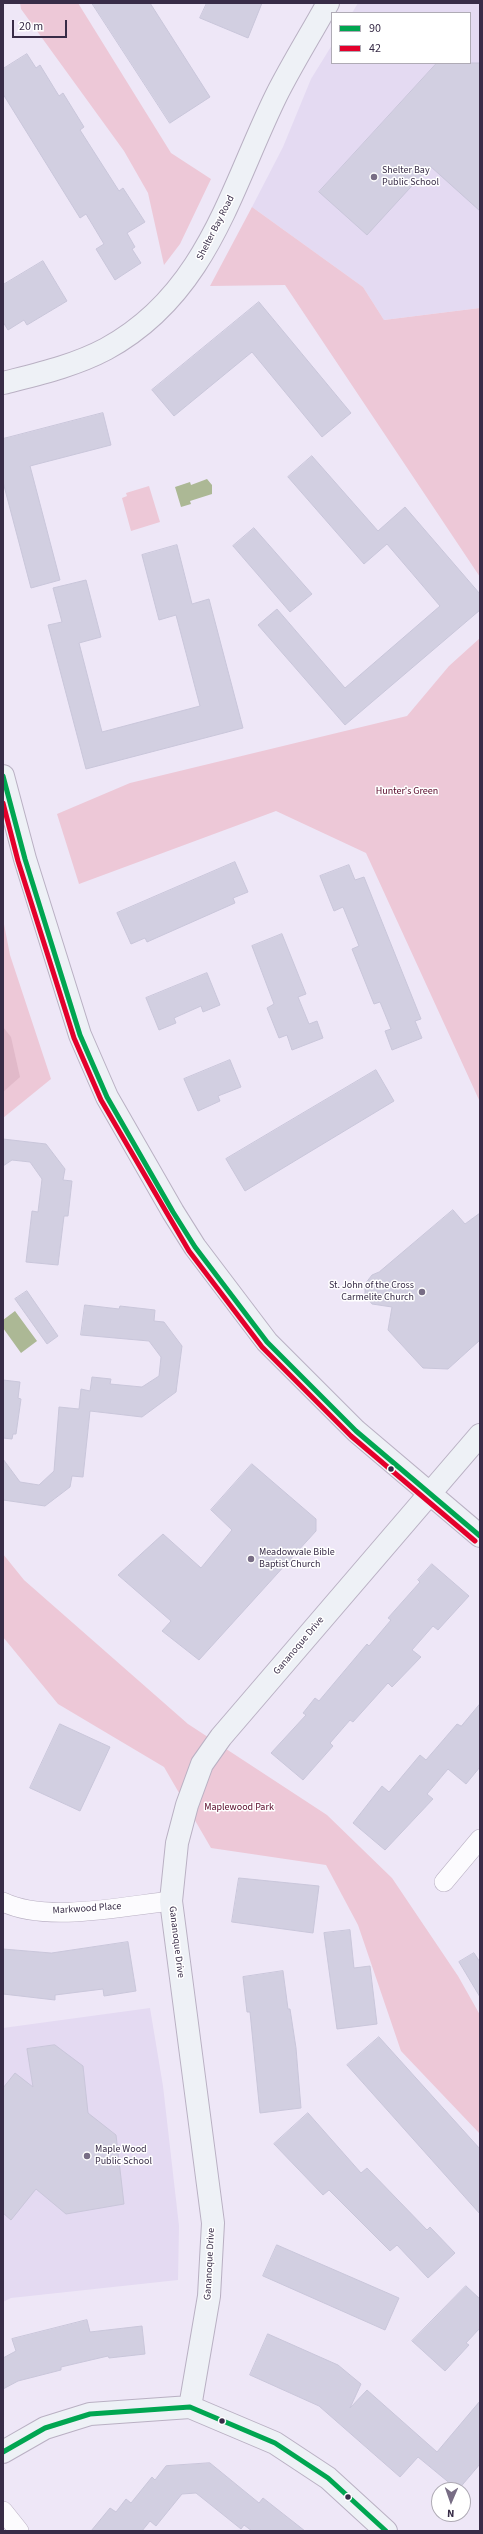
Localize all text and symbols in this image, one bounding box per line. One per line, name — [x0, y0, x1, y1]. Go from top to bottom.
scale bar — [14, 12, 69, 38]
legend — [331, 12, 471, 64]
text: 20 m — [19, 18, 43, 35]
text: 90 — [369, 20, 381, 37]
text: 42 — [369, 40, 381, 57]
place label: Shelter Bay Public School — [382, 165, 439, 188]
marker: Shelter Bay Public School — [369, 172, 379, 182]
street label: Shelter Bay Road — [195, 194, 237, 262]
park label: Hunter's Green — [376, 786, 438, 798]
place label: St. John of the Cross Carmelite Church — [329, 1280, 414, 1304]
marker: St. John of the Cross Carmelite Church — [417, 1287, 427, 1297]
unlabelled marker — [386, 1464, 396, 1474]
place label: Meadowvale Bible Baptist Church — [259, 1547, 335, 1570]
marker: Meadowvale Bible Baptist Church — [246, 1554, 256, 1564]
street label: Gananoque Drive — [271, 1614, 327, 1678]
park label: Maplewood Park — [204, 1802, 274, 1814]
street label: Markwood Place — [52, 1901, 122, 1917]
street label: Gananoque Drive — [166, 1905, 186, 1979]
place label: Maple Wood Public School — [95, 2144, 152, 2168]
marker: Maple Wood Public School — [82, 2151, 92, 2161]
street label: Gananoque Drive — [202, 2228, 218, 2300]
unlabelled marker — [217, 2416, 227, 2426]
north arrow — [431, 2482, 471, 2522]
unlabelled marker — [343, 2492, 353, 2502]
text: N — [447, 2506, 455, 2521]

